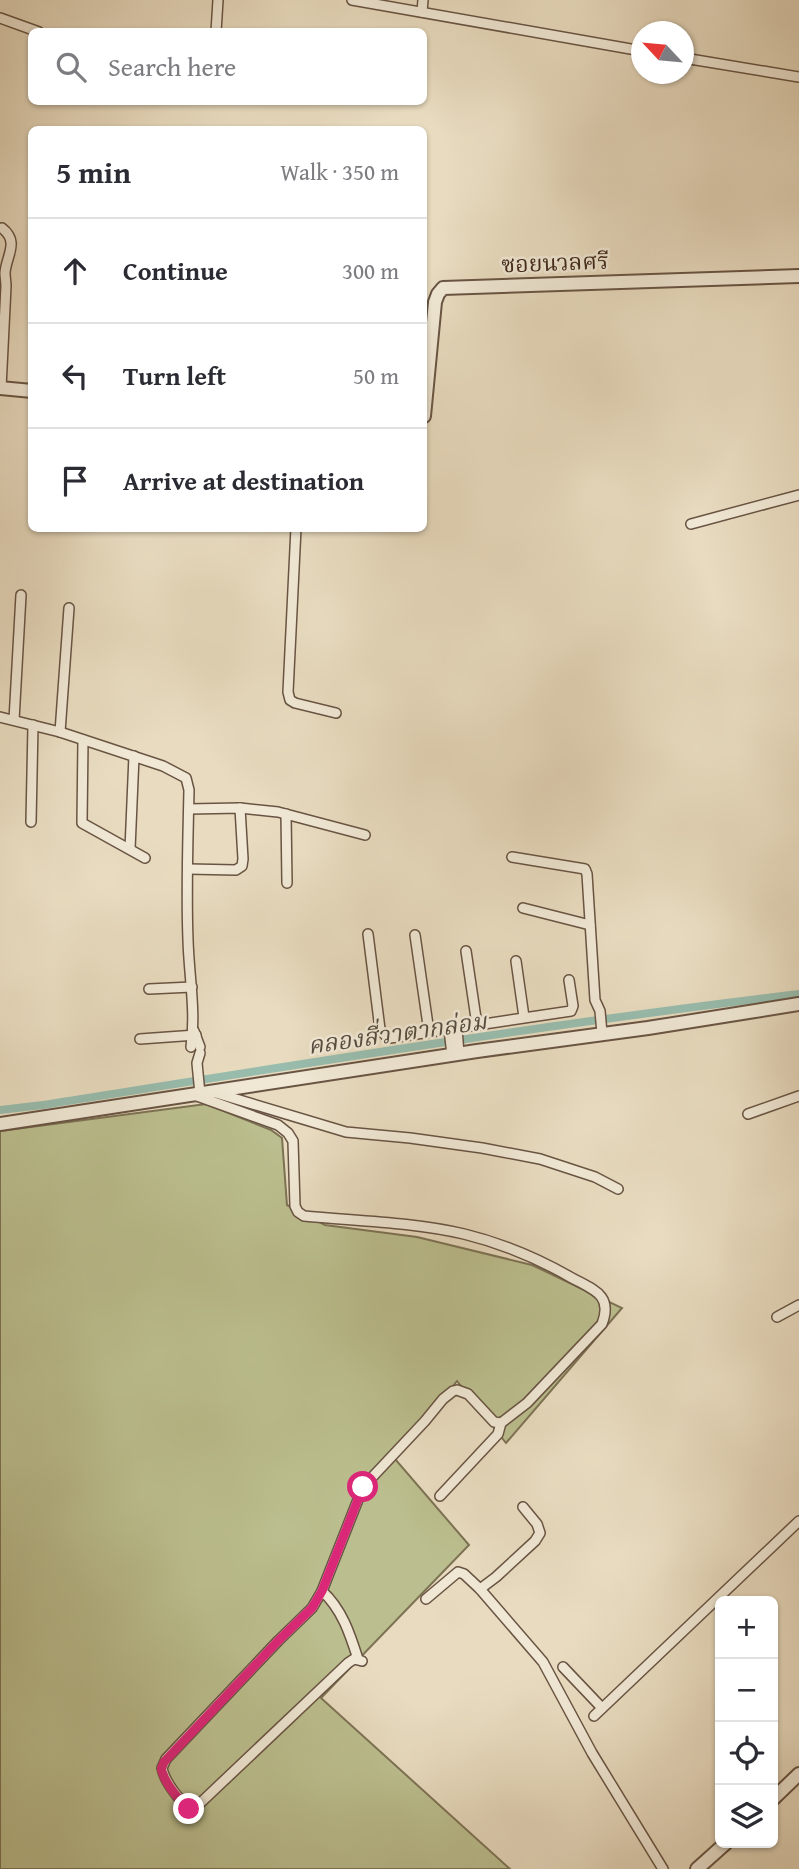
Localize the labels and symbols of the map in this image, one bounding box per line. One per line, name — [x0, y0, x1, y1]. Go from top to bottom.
north arrow — [631, 21, 694, 84]
street label: ซอยนวลศรี — [501, 244, 609, 280]
water label: คลองสี่วาตากล่อม — [305, 1003, 490, 1063]
route start — [347, 1471, 378, 1502]
route end — [173, 1793, 204, 1824]

